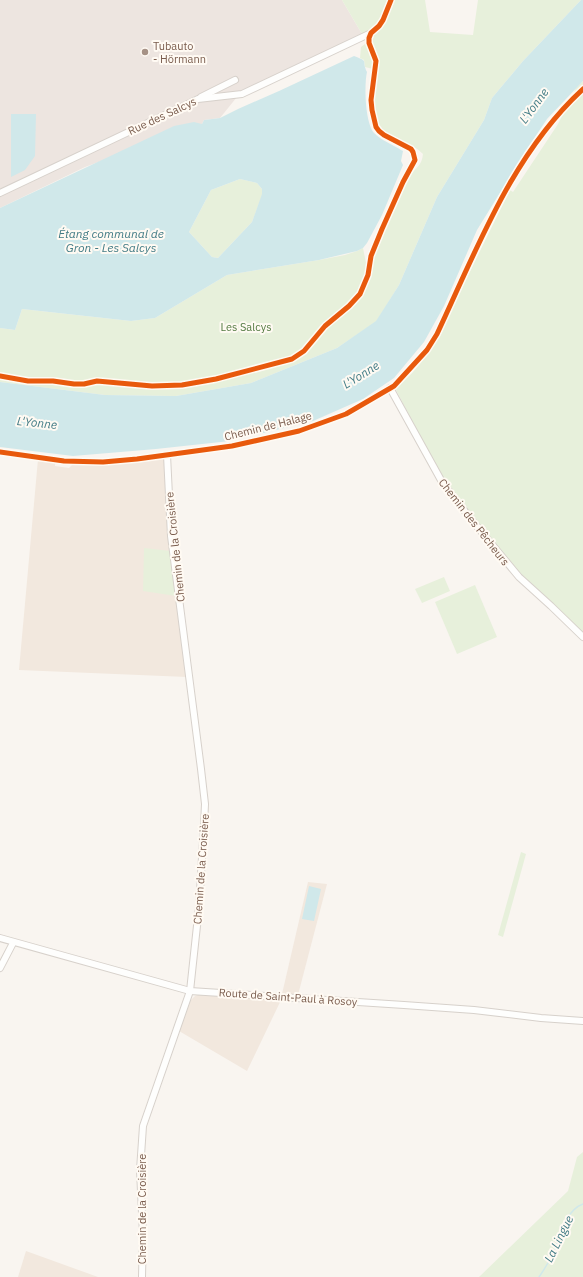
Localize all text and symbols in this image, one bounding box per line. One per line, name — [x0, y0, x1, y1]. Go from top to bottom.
place label: Tubauto - Hörmann — [153, 39, 206, 66]
marker: Tubauto - Hörmann — [140, 47, 150, 57]
water label: L'Yonne — [516, 85, 551, 126]
street label: Rue des Salcys — [126, 94, 198, 138]
water label: Étang communal de Gron - Les Salcys — [58, 226, 164, 255]
park label: Les Salcys — [221, 320, 272, 334]
water label: L'Yonne — [340, 358, 382, 392]
street label: Chemin de Halage — [223, 408, 313, 444]
water label: L'Yonne — [16, 413, 58, 432]
street label: Chemin des Pêcheurs — [436, 476, 512, 568]
street label: Chemin de la Croisière — [162, 491, 188, 603]
street label: Chemin de la Croisière — [190, 813, 212, 925]
street label: Route de Saint-Paul à Rosoy — [218, 985, 358, 1009]
street label: Chemin de la Croisière — [135, 1154, 149, 1264]
water label: La Lingue — [541, 1213, 576, 1265]

